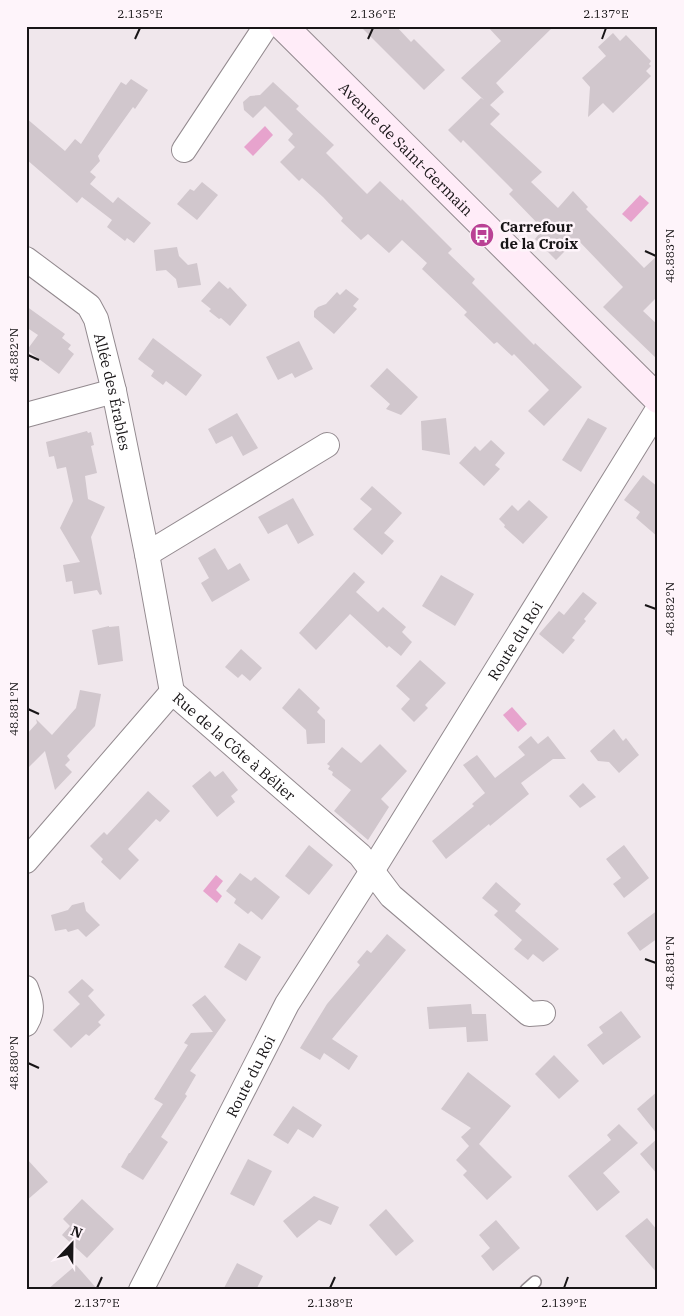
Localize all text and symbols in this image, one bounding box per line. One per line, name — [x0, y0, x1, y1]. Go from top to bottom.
text: 2.135°E — [117, 6, 163, 21]
text: 2.136°E — [350, 6, 396, 21]
text: 2.137°E — [583, 6, 629, 21]
street label: Avenue de Saint-Germain — [335, 78, 478, 220]
place label: Carrefour de la Croix — [500, 217, 578, 253]
bus stop icon: Carrefour de la Croix — [469, 222, 495, 248]
text: 48.883°N — [662, 229, 677, 283]
text: 48.882°N — [6, 328, 21, 382]
street label: Allée des Érables — [90, 331, 135, 452]
text: 48.882°N — [662, 582, 677, 636]
street label: Route du Roi — [483, 597, 546, 684]
text: 48.881°N — [6, 682, 21, 736]
street label: Rue de la Côte à Bélier — [169, 688, 300, 805]
text: 48.881°N — [662, 936, 677, 990]
street label: Route du Roi — [221, 1032, 279, 1120]
text: 48.880°N — [6, 1036, 21, 1090]
north arrow — [48, 1218, 98, 1268]
text: N — [68, 1222, 85, 1242]
text: 2.137°E — [74, 1295, 120, 1310]
text: 2.138°E — [307, 1295, 353, 1310]
text: 2.139°E — [541, 1295, 587, 1310]

